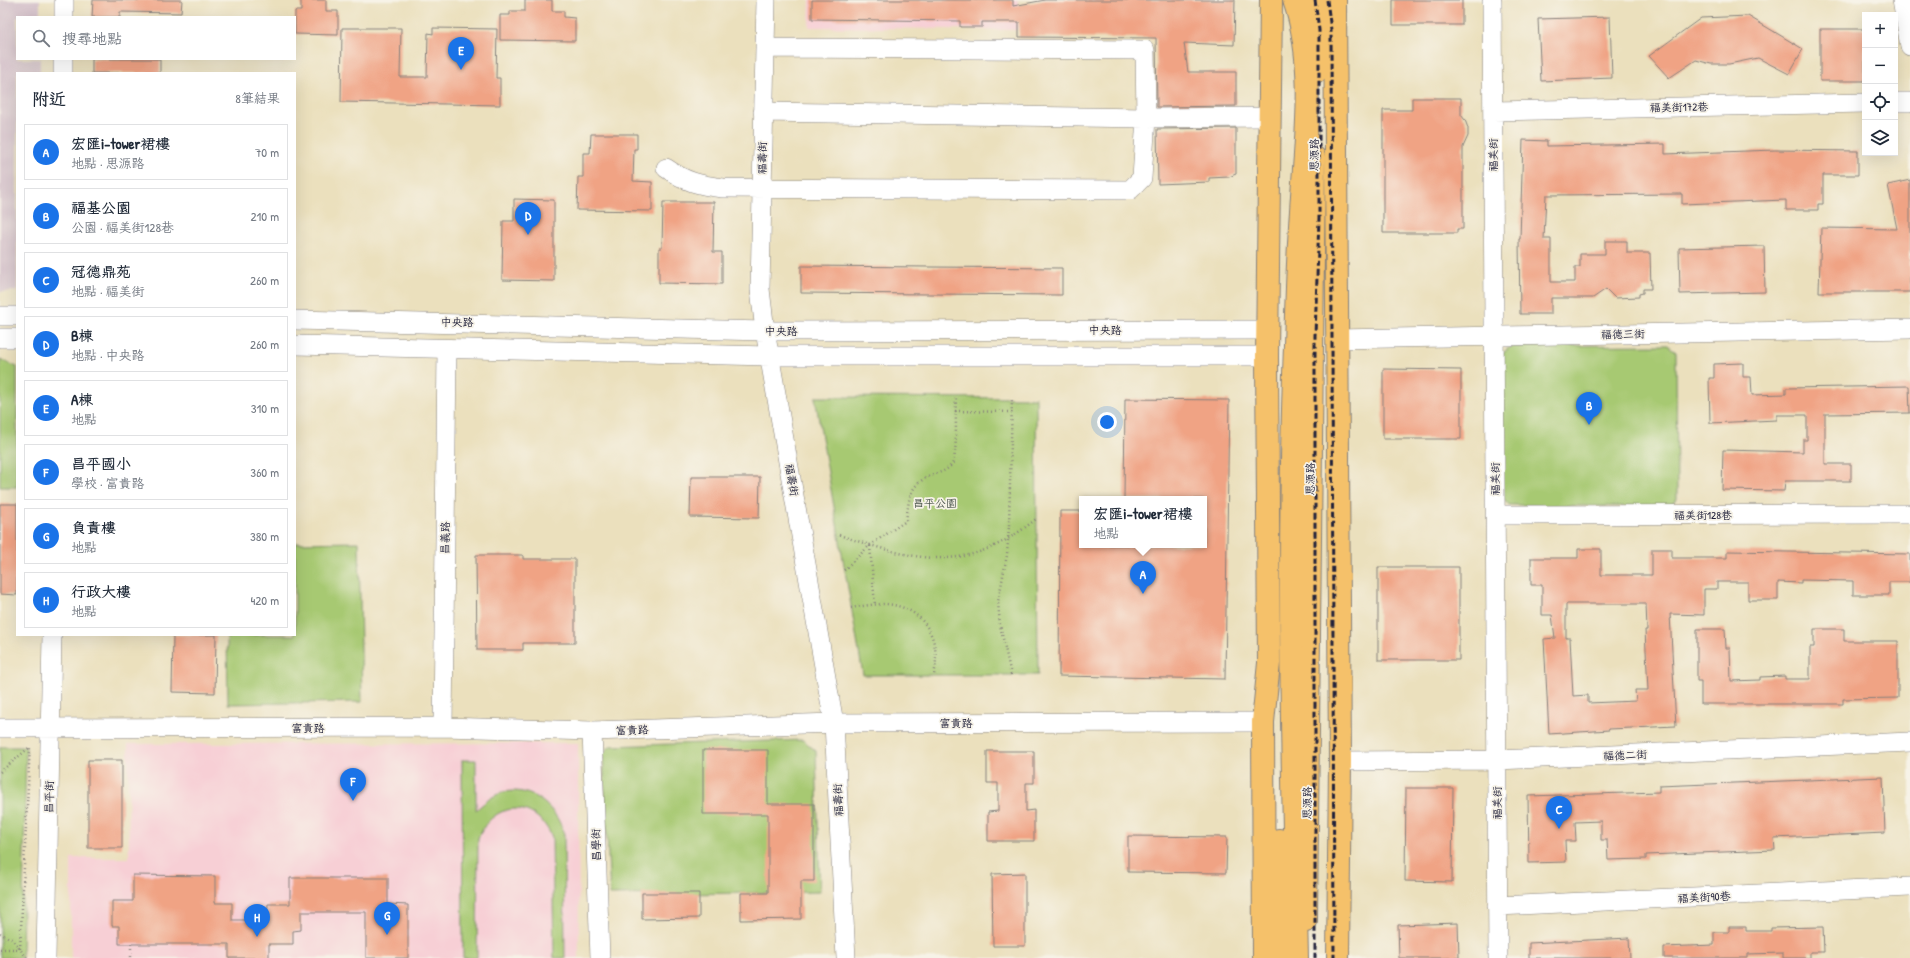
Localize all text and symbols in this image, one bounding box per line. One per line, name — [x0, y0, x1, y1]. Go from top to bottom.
map controls — [1862, 12, 1898, 156]
button: + — [1862, 12, 1898, 48]
search box — [16, 16, 296, 60]
icon: search — [30, 27, 52, 49]
text: 搜尋地點 — [62, 28, 122, 49]
pin: E — [448, 37, 474, 70]
button: − — [1862, 48, 1898, 84]
button: locate — [1862, 84, 1898, 120]
text: 附近 — [32, 87, 66, 110]
text: 8筆結果 — [235, 89, 280, 107]
street label: 福美街172巷 — [1650, 99, 1708, 115]
button: layers — [1862, 120, 1898, 156]
text: 宏匯i-tower裙樓 — [71, 133, 170, 154]
street label: 思源路 — [1307, 138, 1321, 172]
street label: 福美街 — [1486, 138, 1500, 172]
street label: 福壽街 — [755, 140, 769, 175]
text: A — [43, 143, 49, 161]
text: 70 m — [255, 143, 279, 161]
text: 地點 · 思源路 — [71, 154, 145, 172]
text: 福基公園 — [71, 197, 131, 218]
pin: D — [515, 202, 541, 235]
text: B — [43, 207, 49, 225]
text: 210 m — [251, 207, 279, 225]
text: 公園 · 福美街128巷 — [71, 218, 174, 236]
text: 冠德鼎苑 — [71, 261, 131, 282]
text: C — [42, 271, 50, 289]
text: 260 m — [250, 271, 279, 289]
text: 地點 · 福美街 — [71, 282, 145, 300]
street label: 中央路 — [440, 315, 474, 329]
street label: 中央路 — [1089, 323, 1122, 337]
street label: 中央路 — [765, 324, 798, 338]
text: B棟 — [71, 325, 94, 346]
street label: 福德三街 — [1601, 327, 1646, 341]
text: D — [43, 335, 49, 353]
text: 260 m — [250, 335, 279, 353]
text: 地點 · 中央路 — [71, 346, 145, 364]
text: A棟 — [71, 389, 93, 410]
pin: B — [1576, 392, 1602, 425]
text: E — [43, 399, 49, 417]
text: 310 m — [251, 399, 279, 417]
text: 地點 — [71, 410, 97, 428]
your location — [1097, 412, 1117, 432]
text: 昌平國小 — [71, 453, 131, 474]
street label: 思源路 — [1303, 462, 1317, 496]
street label: 福美街 — [1488, 462, 1502, 496]
text: F — [44, 463, 48, 481]
text: 360 m — [250, 463, 279, 481]
street label: 福壽街 — [782, 463, 802, 498]
text: 學校 · 富貴路 — [71, 474, 145, 492]
park label: 昌平公園 — [913, 496, 957, 510]
popup — [1079, 496, 1207, 548]
text: 宏匯i-tower裙樓 — [1093, 503, 1193, 524]
street label: 福美街128巷 — [1674, 508, 1732, 522]
text: 負責樓 — [71, 517, 116, 538]
street label: 昌義路 — [438, 521, 452, 555]
text: 地點 — [1093, 524, 1119, 542]
text: G — [43, 527, 49, 545]
text: 380 m — [250, 527, 279, 545]
text: 地點 — [71, 538, 97, 556]
pin: A — [1130, 561, 1156, 594]
text: 行政大樓 — [71, 581, 131, 602]
text: H — [43, 591, 49, 609]
text: 420 m — [250, 591, 279, 609]
text: 地點 — [71, 602, 97, 620]
street label: 富貴路 — [940, 716, 973, 730]
street label: 富貴路 — [292, 721, 325, 735]
street label: 富貴路 — [615, 722, 649, 738]
street label: 福德二街 — [1603, 747, 1648, 763]
pin: F — [340, 768, 366, 801]
street label: 昌平街 — [42, 779, 56, 814]
street label: 福壽街 — [830, 782, 846, 817]
street label: 思源路 — [1300, 786, 1314, 820]
street label: 福美街 — [1490, 786, 1504, 820]
pin: C — [1546, 796, 1572, 829]
street label: 昌學街 — [588, 827, 604, 862]
street label: 福美街90巷 — [1677, 889, 1731, 905]
pin: G — [374, 902, 400, 935]
pin: H — [244, 904, 270, 937]

